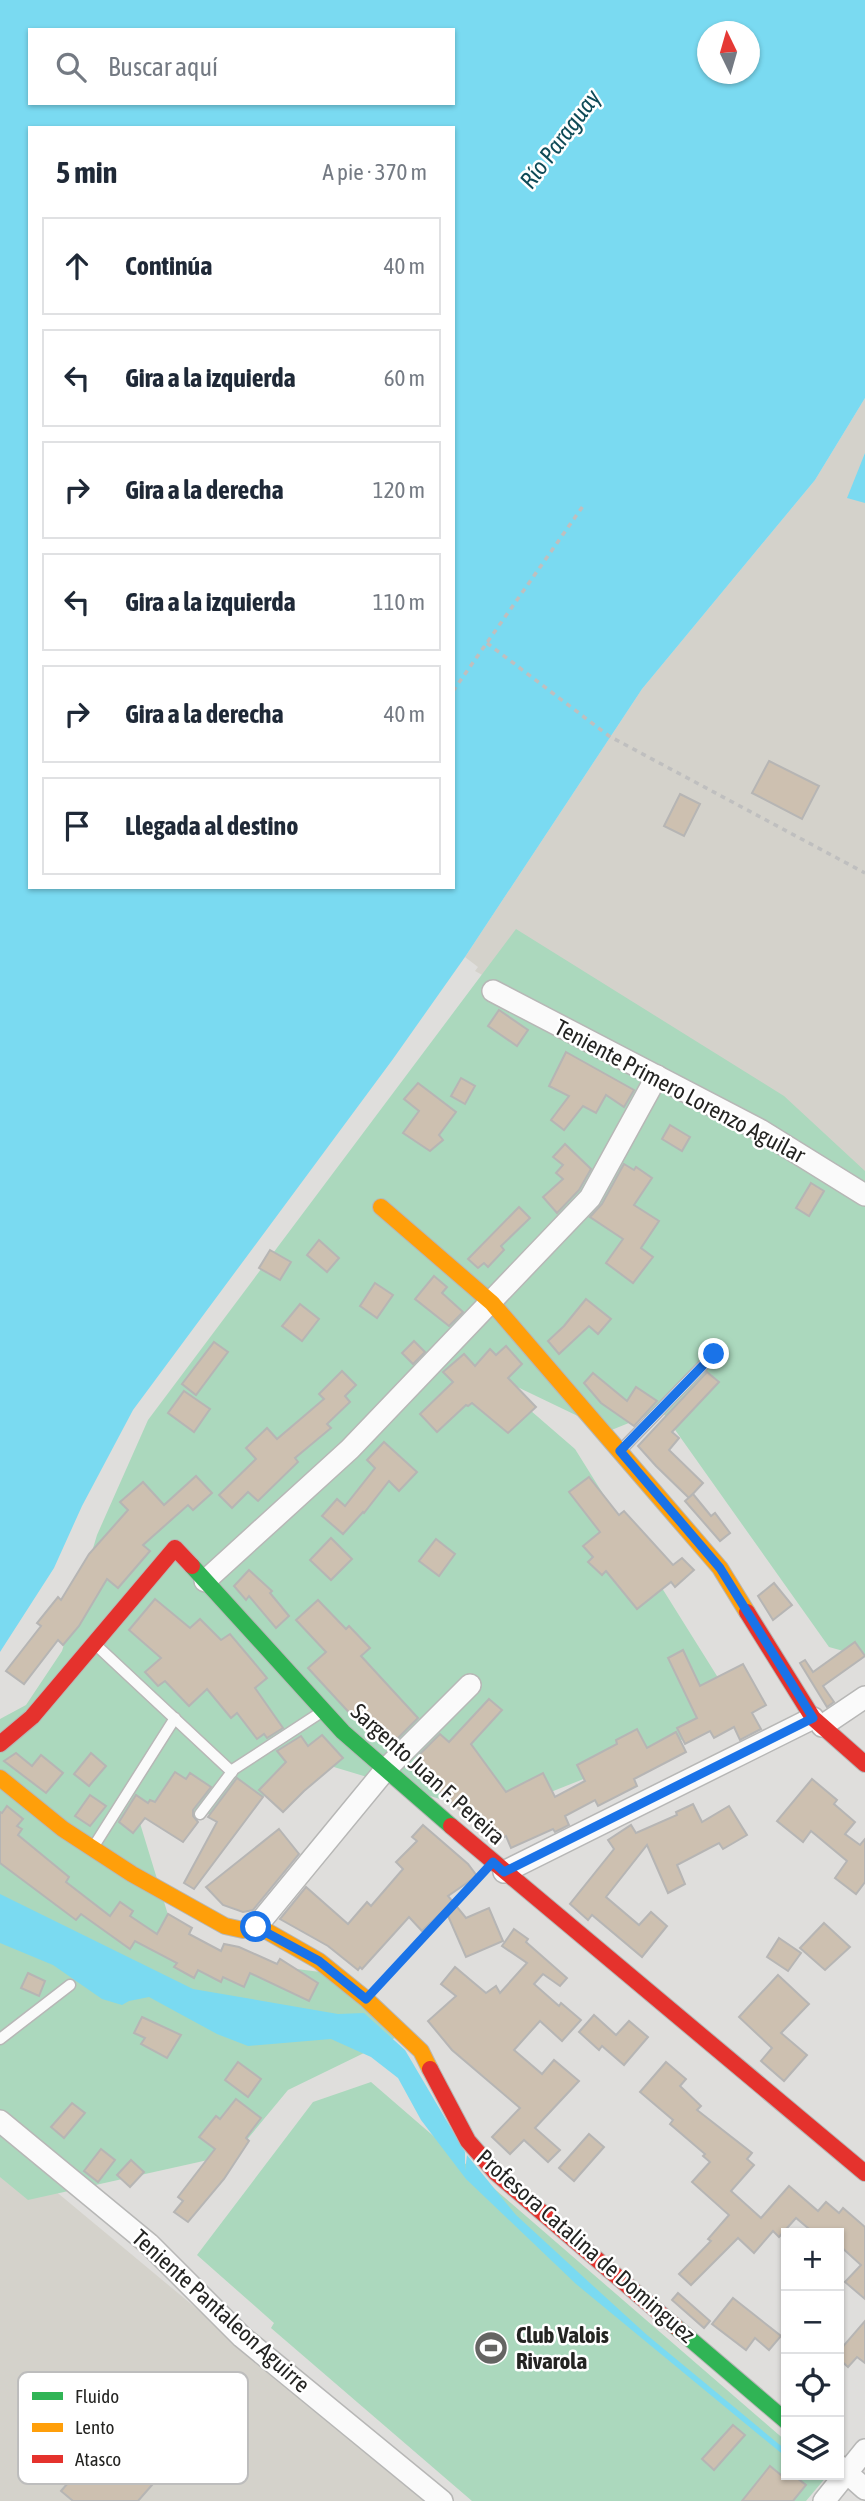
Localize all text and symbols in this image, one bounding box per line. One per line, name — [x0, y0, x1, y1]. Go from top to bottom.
north arrow — [697, 21, 760, 84]
search box — [28, 28, 455, 105]
icon: search — [52, 48, 90, 86]
text: Buscar aquí — [108, 52, 218, 82]
water label: Río Paraguay — [514, 84, 606, 194]
text: 5 min — [56, 155, 117, 189]
text: A pie · 370 m — [323, 159, 427, 185]
icon: ahead — [58, 247, 96, 285]
text: Continúa — [125, 251, 212, 281]
text: 40 m — [384, 253, 425, 279]
icon: left — [58, 359, 96, 397]
text: Gira a la izquierda — [125, 363, 296, 393]
text: 60 m — [384, 365, 425, 391]
icon: right — [58, 471, 96, 509]
text: Gira a la derecha — [125, 475, 284, 505]
text: 120 m — [373, 477, 425, 503]
icon: left — [58, 583, 96, 621]
text: Gira a la izquierda — [125, 587, 296, 617]
text: 110 m — [373, 589, 425, 615]
icon: right — [58, 695, 96, 733]
text: Gira a la derecha — [125, 699, 284, 729]
text: 40 m — [384, 701, 425, 727]
icon: arrive — [58, 807, 96, 845]
text: Llegada al destino — [125, 811, 298, 841]
street label: Teniente Primero Lorenzo Aguilar — [550, 1014, 811, 1169]
route end — [698, 1338, 729, 1369]
street label: Sargento Juan F. Pereira — [346, 1698, 510, 1850]
route start — [240, 1911, 271, 1942]
street label: Profesora Catalina de Dominguez — [472, 2144, 700, 2348]
street label: Teniente Pantaleon Aguirre — [127, 2224, 315, 2398]
map controls — [781, 2228, 844, 2480]
button: + — [781, 2228, 844, 2291]
button: − — [781, 2291, 844, 2354]
place label: Club Valois Rivarola — [516, 2322, 609, 2374]
sports icon: Club Valois Rivarola — [472, 2329, 510, 2367]
button: locate — [781, 2354, 844, 2417]
legend — [18, 2372, 248, 2484]
text: Fluido — [75, 2385, 119, 2407]
text: Lento — [75, 2416, 114, 2438]
button: layers — [781, 2417, 844, 2480]
text: Atasco — [75, 2448, 121, 2470]

